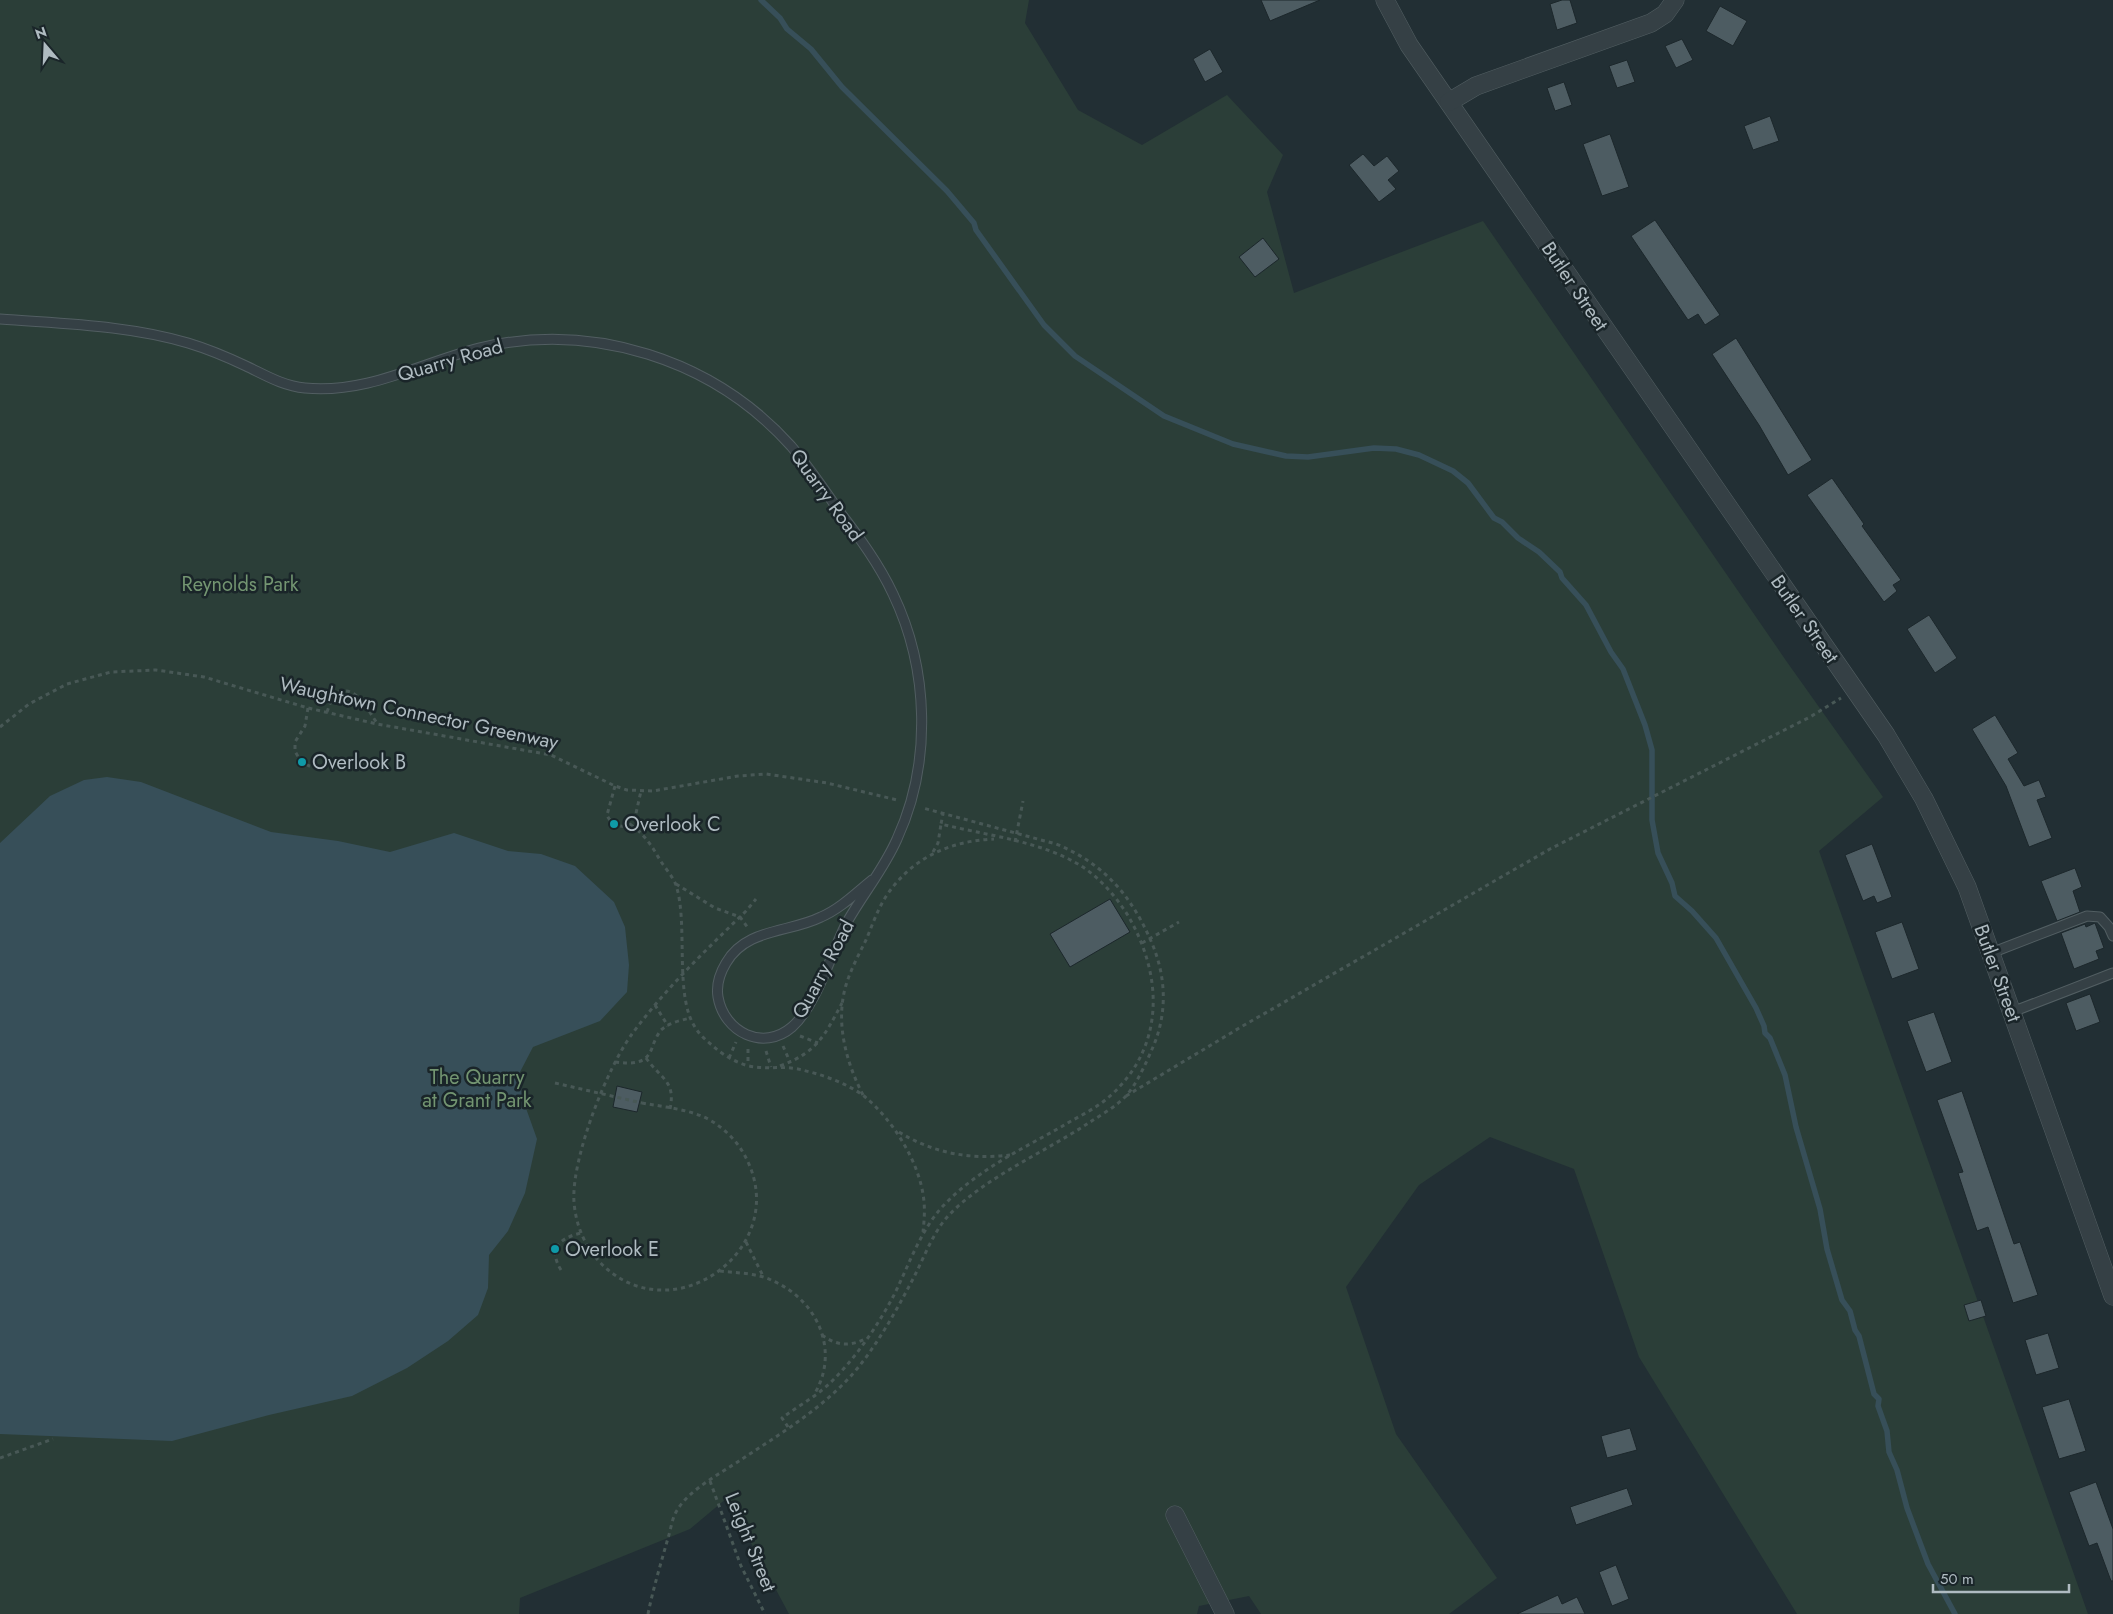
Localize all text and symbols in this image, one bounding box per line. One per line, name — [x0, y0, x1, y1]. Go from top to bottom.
north arrow — [20, 20, 70, 70]
text: N — [32, 21, 49, 44]
street label: Butler Street — [1534, 236, 1615, 337]
street label: Quarry Road — [394, 332, 506, 389]
street label: Quarry Road — [783, 443, 870, 548]
street label: Butler Street — [1763, 569, 1846, 670]
park label: Reynolds Park — [181, 570, 299, 599]
street label: Waughtown Connector Greenway — [277, 670, 561, 757]
place label: Overlook B — [312, 748, 406, 777]
marker: Overlook B — [296, 756, 308, 768]
place label: Overlook C — [624, 810, 721, 839]
marker: Overlook C — [608, 818, 620, 830]
street label: Quarry Road — [785, 915, 862, 1024]
street label: Butler Street — [1966, 920, 2029, 1026]
park label: The Quarry at Grant Park — [422, 1063, 532, 1115]
place label: Overlook E — [565, 1235, 659, 1264]
marker: Overlook E — [549, 1243, 561, 1255]
street label: Leight Street — [717, 1488, 784, 1596]
scale bar — [1933, 1562, 2069, 1594]
text: 50 m — [1940, 1568, 1974, 1590]

